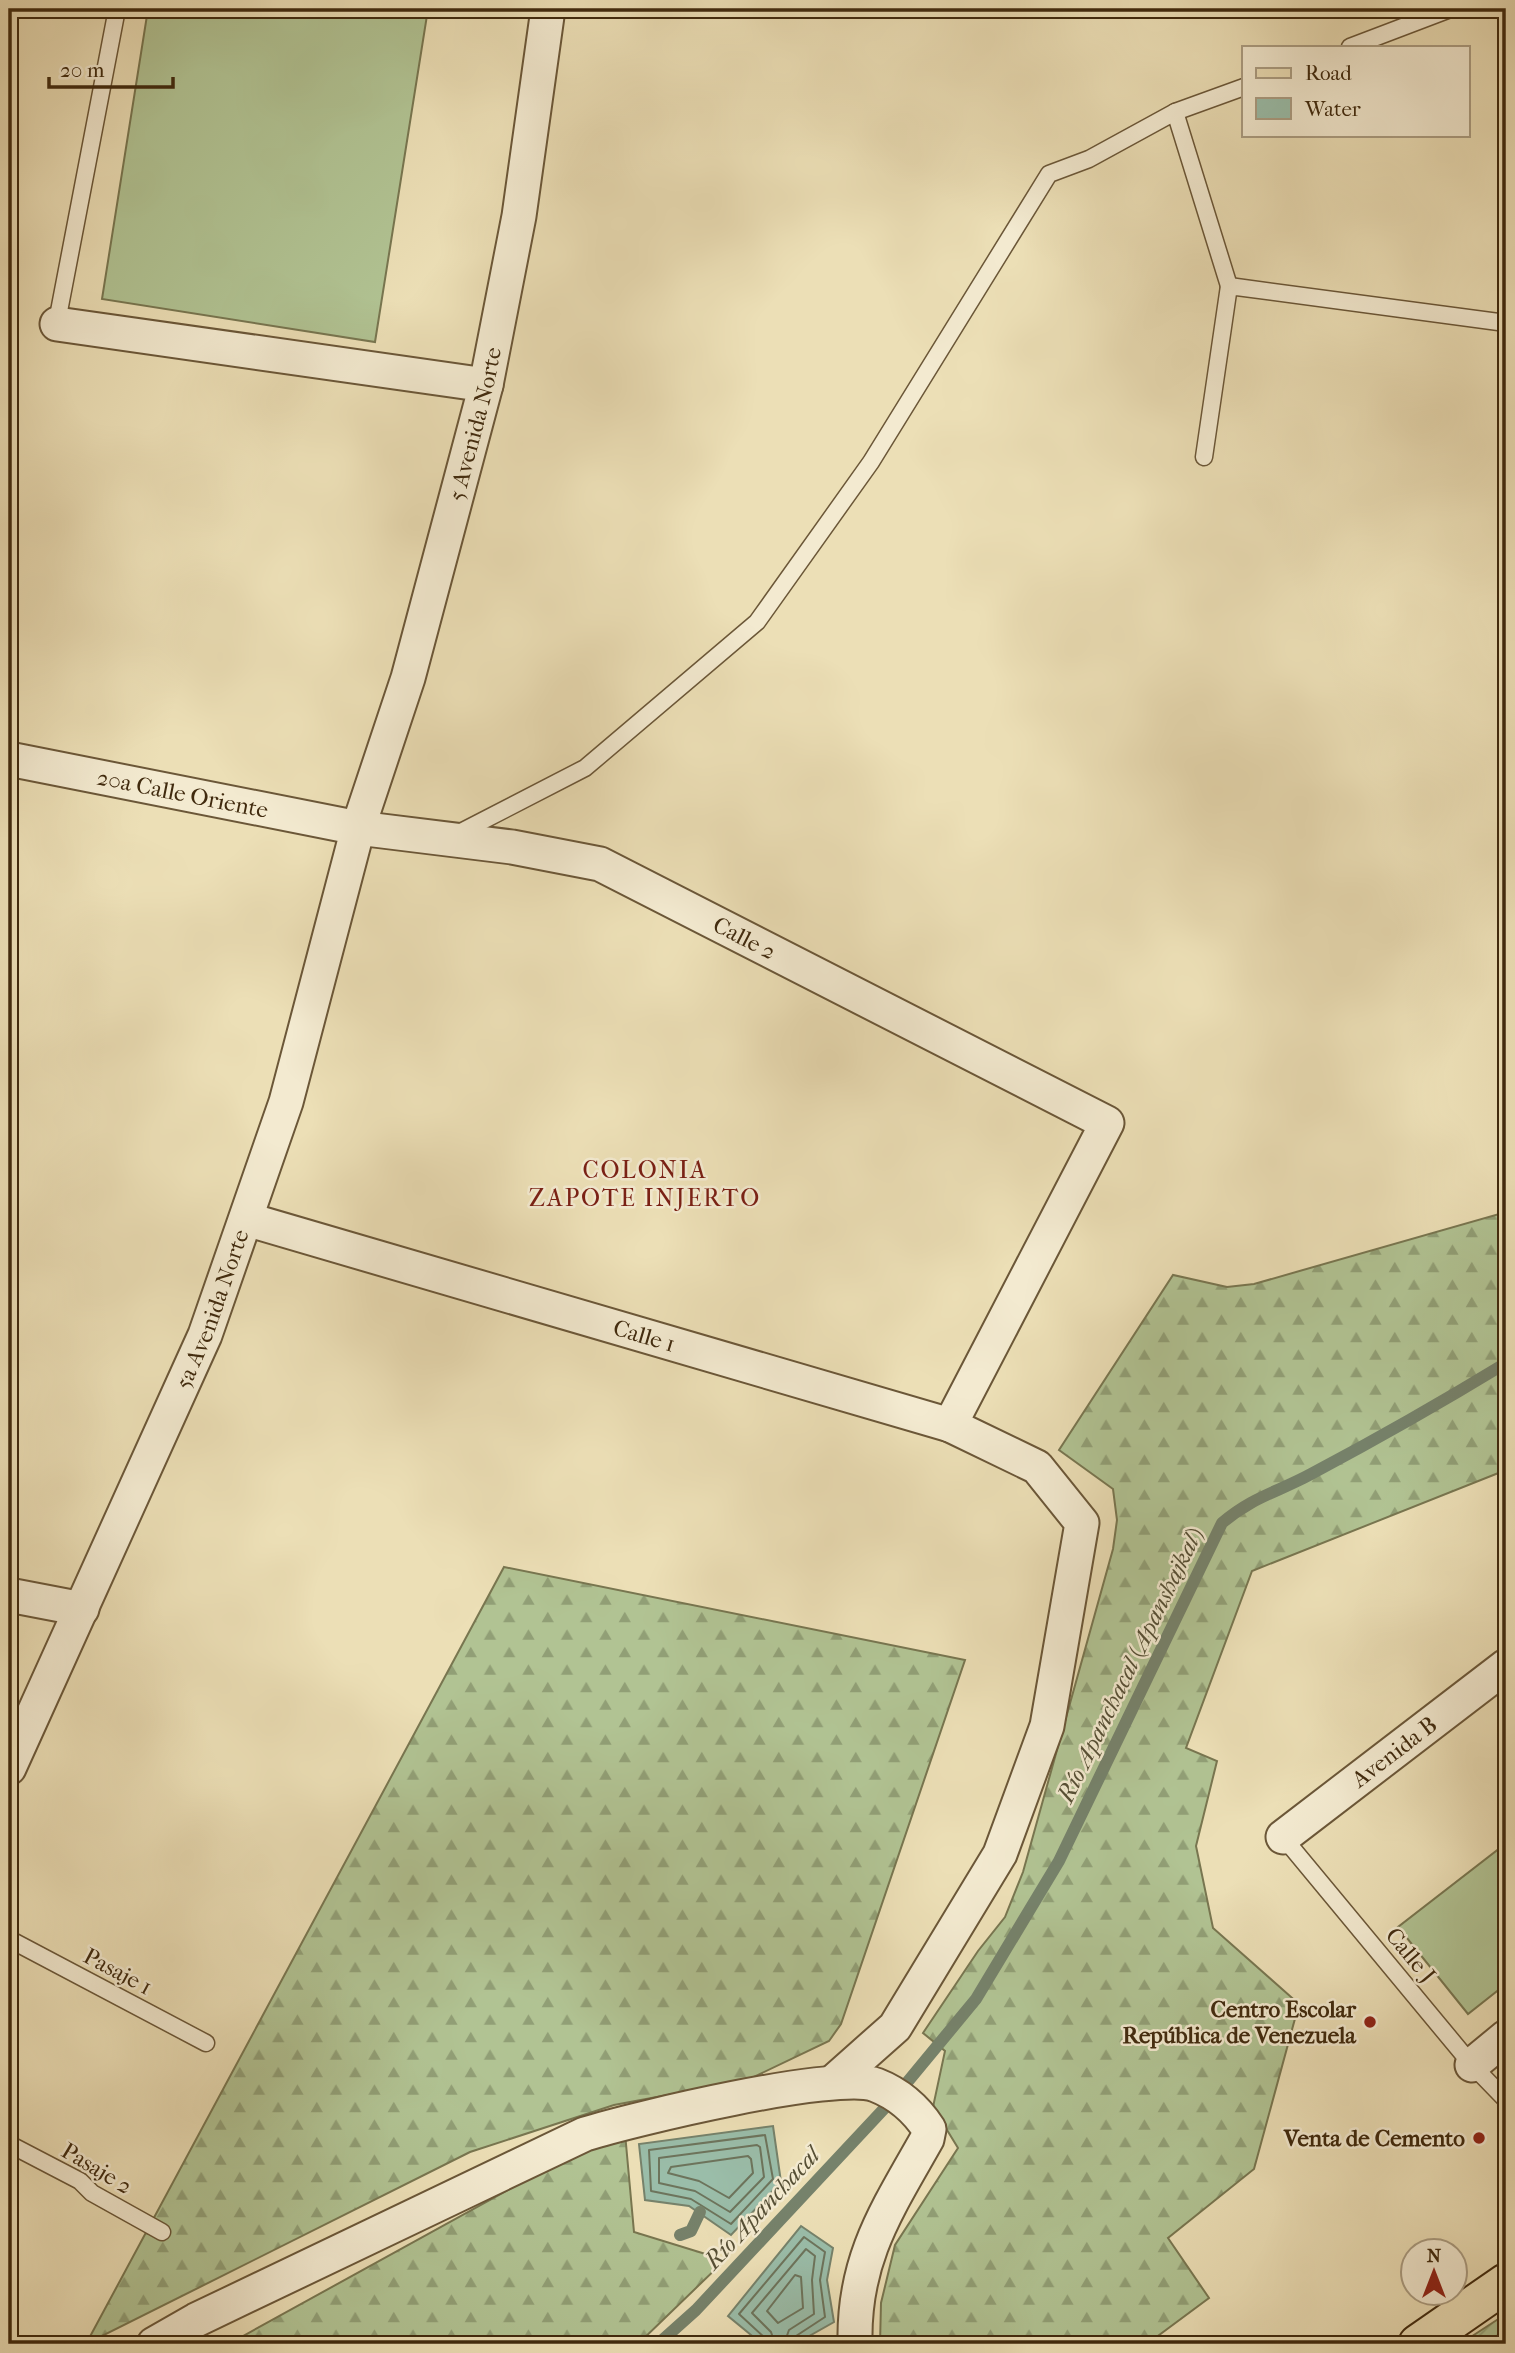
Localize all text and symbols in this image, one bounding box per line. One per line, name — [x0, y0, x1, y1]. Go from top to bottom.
scale bar — [49, 46, 173, 90]
legend — [1242, 46, 1470, 136]
text: 20 m — [60, 58, 105, 82]
text: Road — [1305, 61, 1352, 85]
text: Water — [1304, 97, 1361, 121]
street label: 5 Avenida Norte — [443, 345, 507, 504]
street label: 20a Calle Oriente — [95, 764, 271, 824]
street label: Calle 2 — [709, 911, 781, 966]
district label: COLONIA ZAPOTE INJERTO — [529, 1156, 761, 1212]
street label: 5a Avenida Norte — [169, 1226, 255, 1393]
street label: Calle 1 — [610, 1314, 678, 1358]
water label: Río Apanchacal (Apanshajkal) — [1050, 1523, 1209, 1809]
street label: Avenida B — [1346, 1711, 1442, 1794]
street label: Calle J — [1380, 1922, 1441, 1988]
street label: Pasaje 1 — [79, 1942, 157, 2001]
place label: Centro Escolar República de Venezuela — [1123, 1996, 1357, 2049]
marker: Centro Escolar República de Venezuela — [1362, 2014, 1378, 2030]
place label: Venta de Cemento — [1283, 2125, 1465, 2152]
marker: Venta de Cemento — [1471, 2130, 1487, 2146]
street label: Pasaje 2 — [57, 2137, 137, 2200]
water label: Río Apanchacal — [697, 2139, 828, 2276]
north arrow — [1400, 2238, 1470, 2308]
text: N — [1427, 2245, 1442, 2267]

